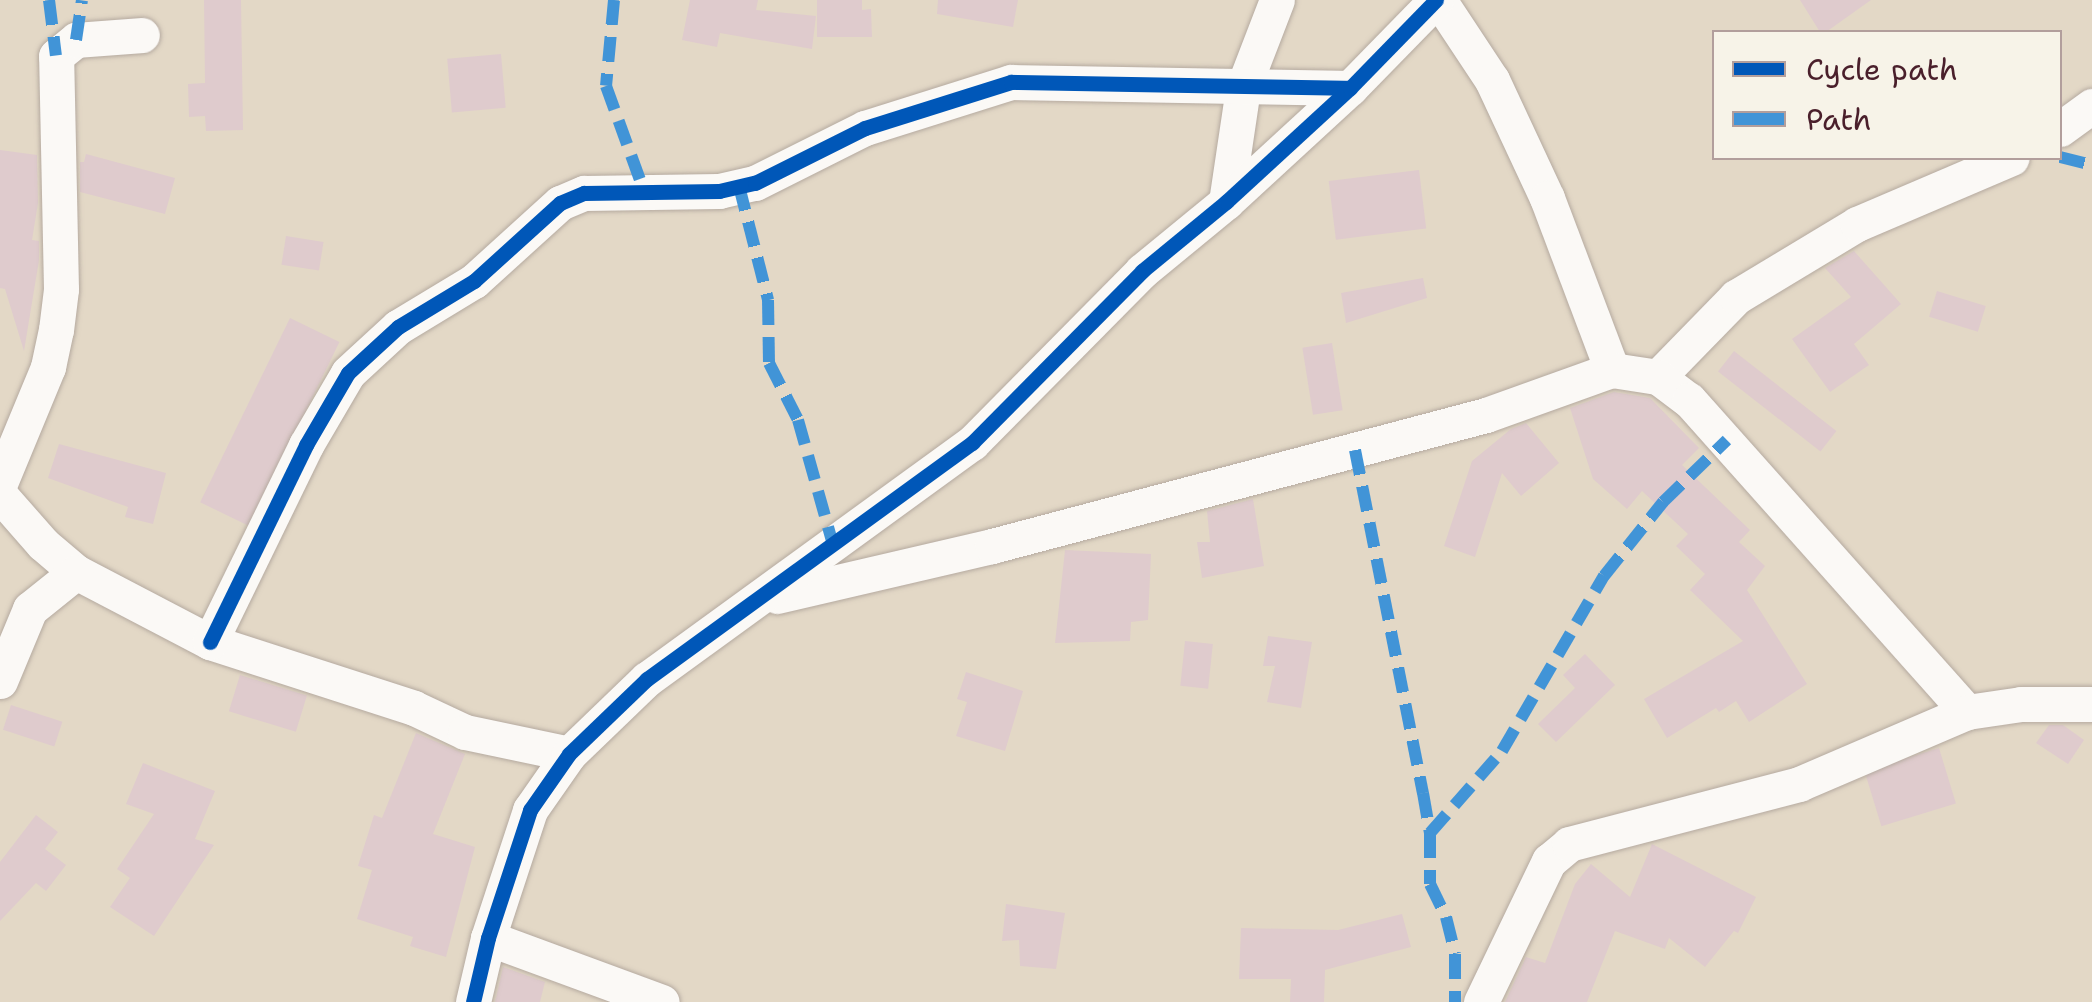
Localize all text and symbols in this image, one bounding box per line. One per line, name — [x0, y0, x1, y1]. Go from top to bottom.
legend — [1712, 30, 2062, 160]
text: Cycle path — [1806, 49, 1958, 90]
text: Path — [1806, 99, 1872, 140]

